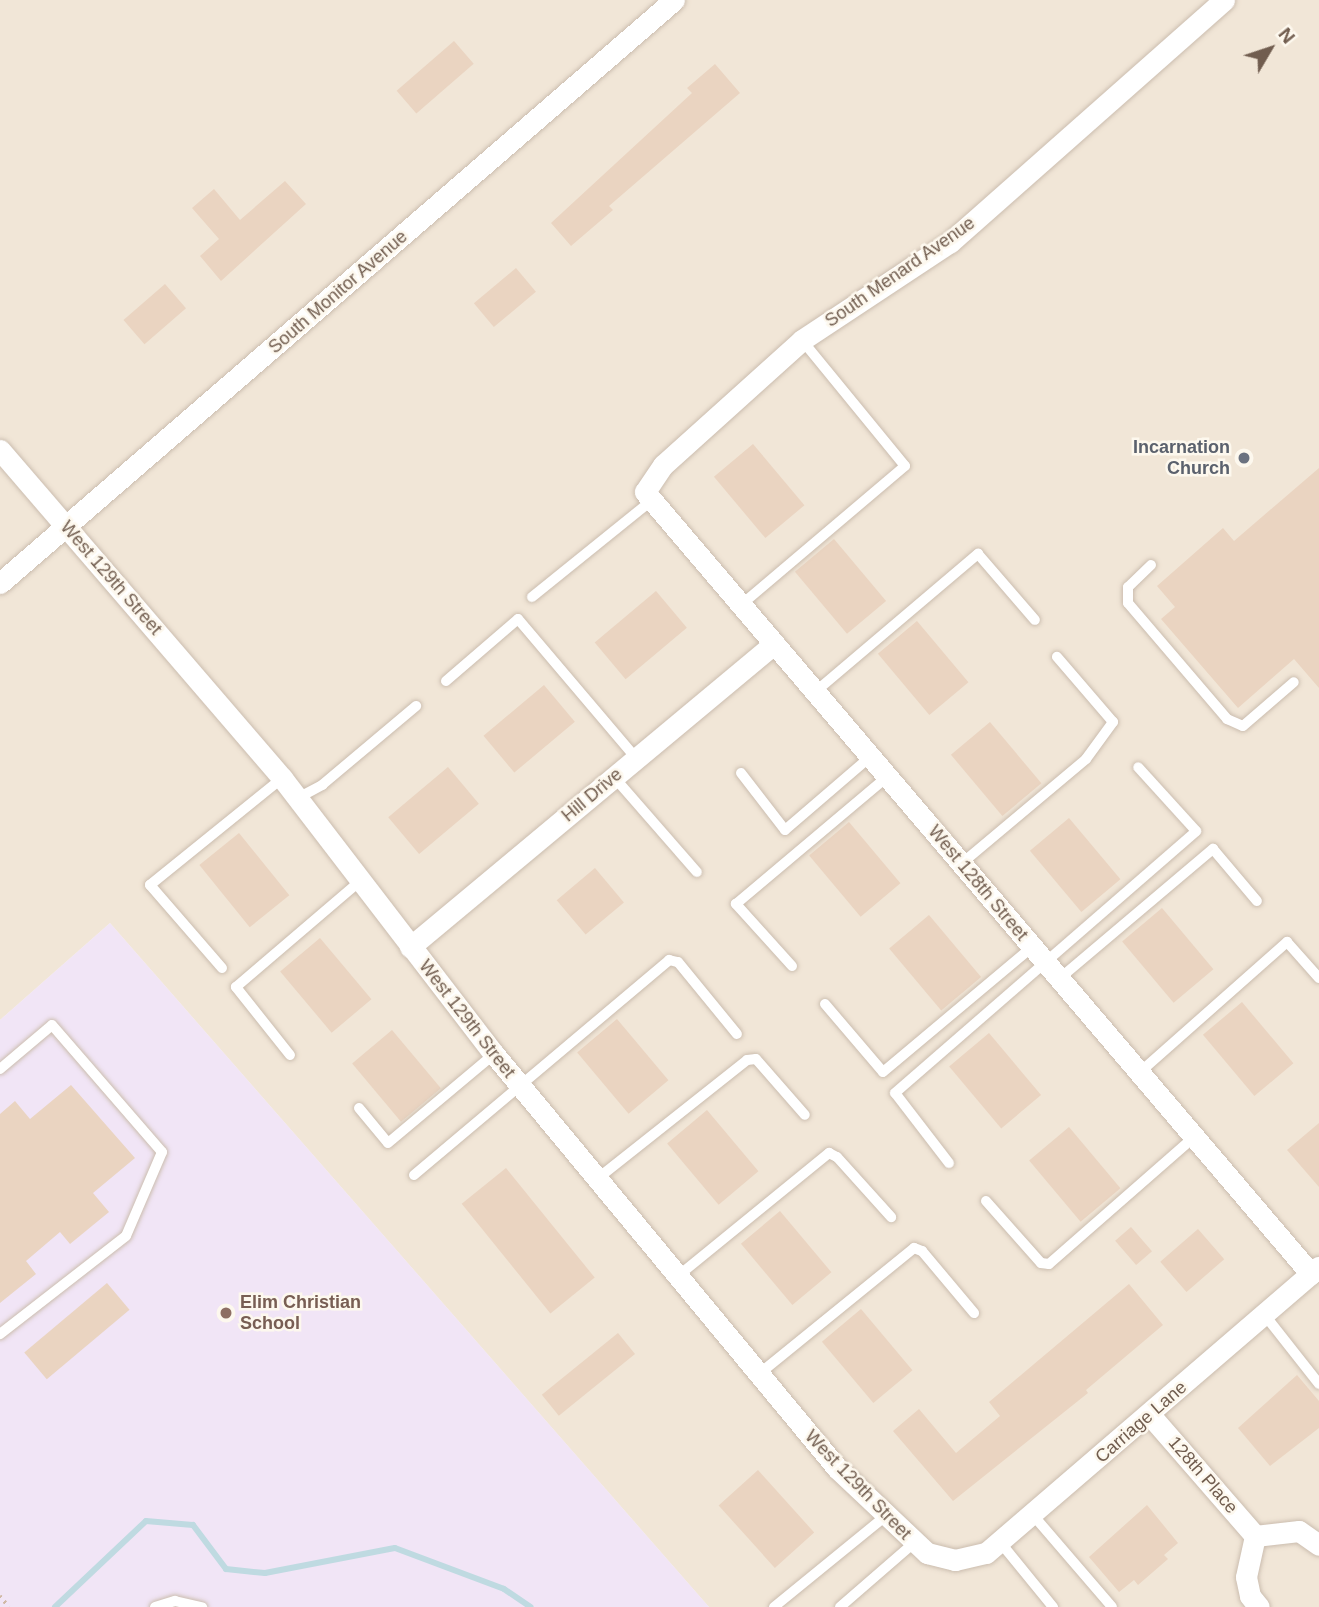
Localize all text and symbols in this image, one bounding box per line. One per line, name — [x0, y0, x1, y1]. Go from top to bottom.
north arrow — [1235, 14, 1305, 84]
text: N — [1274, 24, 1299, 47]
street label: South Menard Avenue — [821, 212, 979, 332]
street label: South Monitor Avenue — [264, 226, 412, 358]
place label: Incarnation Church — [1133, 437, 1230, 480]
marker: Incarnation Church — [1236, 450, 1252, 466]
street label: West 129th Street — [56, 517, 166, 639]
street label: Hill Drive — [557, 764, 627, 826]
street label: West 128th Street — [924, 821, 1032, 945]
street label: West 129th Street — [414, 956, 520, 1082]
place label: Elim Christian School — [240, 1292, 361, 1334]
marker: Elim Christian School — [218, 1305, 234, 1321]
street label: Carriage Lane — [1091, 1376, 1191, 1468]
street label: West 129th Street — [800, 1426, 916, 1544]
street label: 128th Place — [1164, 1432, 1242, 1518]

